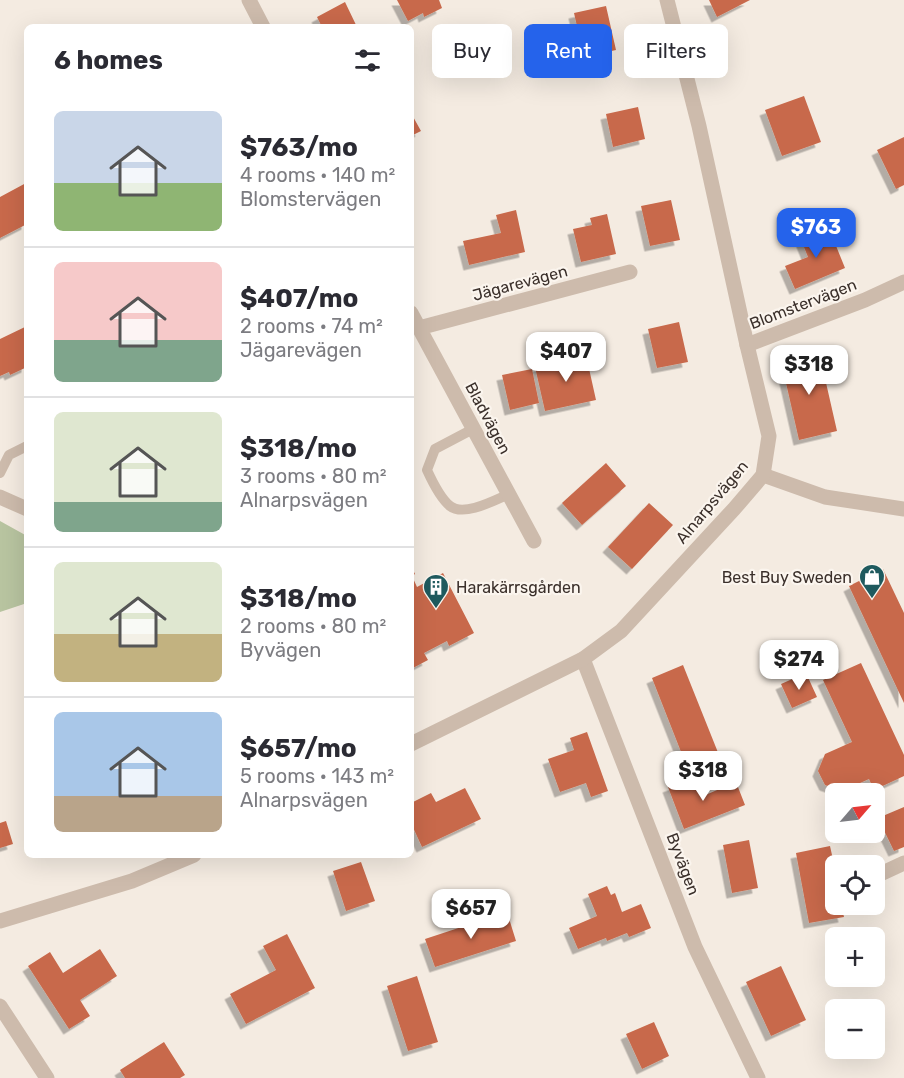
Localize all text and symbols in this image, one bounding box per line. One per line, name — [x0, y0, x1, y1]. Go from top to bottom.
chip: Buy — [432, 24, 512, 78]
chip: Rent — [524, 24, 612, 78]
chip: Filters — [624, 24, 728, 78]
icon: filters — [351, 44, 384, 77]
text: 6 homes — [54, 45, 163, 76]
text: $763/mo — [240, 132, 358, 163]
icon: home — [102, 135, 174, 207]
text: 4 rooms · 140 m² — [240, 163, 395, 187]
text: Blomstervägen — [240, 187, 381, 211]
pin: $763 — [780, 208, 852, 259]
text: $763 — [791, 215, 841, 239]
street label: Jägarevägen — [470, 261, 570, 305]
street label: Blomstervägen — [747, 275, 859, 333]
text: $407/mo — [240, 283, 358, 314]
icon: home — [102, 286, 174, 358]
text: 2 rooms · 74 m² — [240, 314, 383, 338]
pin: $407 — [530, 332, 602, 383]
text: Jägarevägen — [240, 338, 362, 362]
text: $407 — [540, 339, 592, 363]
pin: $318 — [773, 345, 845, 396]
text: $318 — [784, 352, 834, 376]
street label: Bladvägen — [461, 379, 515, 457]
text: $318/mo — [240, 433, 357, 464]
icon: home — [102, 436, 174, 508]
street label: Alnarpsvägen — [672, 457, 752, 547]
text: 3 rooms · 80 m² — [240, 464, 387, 488]
text: Alnarpsvägen — [240, 488, 368, 512]
shop icon: Best Buy Sweden — [857, 562, 887, 600]
place label: Best Buy Sweden — [722, 568, 852, 587]
building icon: Harakärrsgården — [421, 572, 451, 610]
place label: Harakärrsgården — [456, 578, 581, 597]
text: $318/mo — [240, 583, 357, 614]
icon: home — [102, 586, 174, 658]
text: 2 rooms · 80 m² — [240, 614, 386, 638]
text: Byvägen — [240, 638, 321, 662]
pin: $274 — [763, 640, 835, 691]
text: $274 — [774, 647, 824, 671]
text: $657/mo — [240, 733, 357, 764]
icon: home — [102, 736, 174, 808]
pin: $318 — [667, 751, 739, 802]
text: $318 — [678, 758, 728, 782]
text: 5 rooms · 143 m² — [240, 764, 394, 788]
north arrow — [825, 783, 885, 843]
map controls — [825, 783, 885, 1059]
text: Alnarpsvägen — [240, 788, 368, 812]
street label: Byvägen — [662, 830, 704, 898]
button: locate — [825, 855, 885, 915]
pin: $657 — [435, 889, 507, 940]
text: $657 — [446, 896, 496, 920]
button: + — [825, 927, 885, 987]
button: − — [825, 999, 885, 1059]

